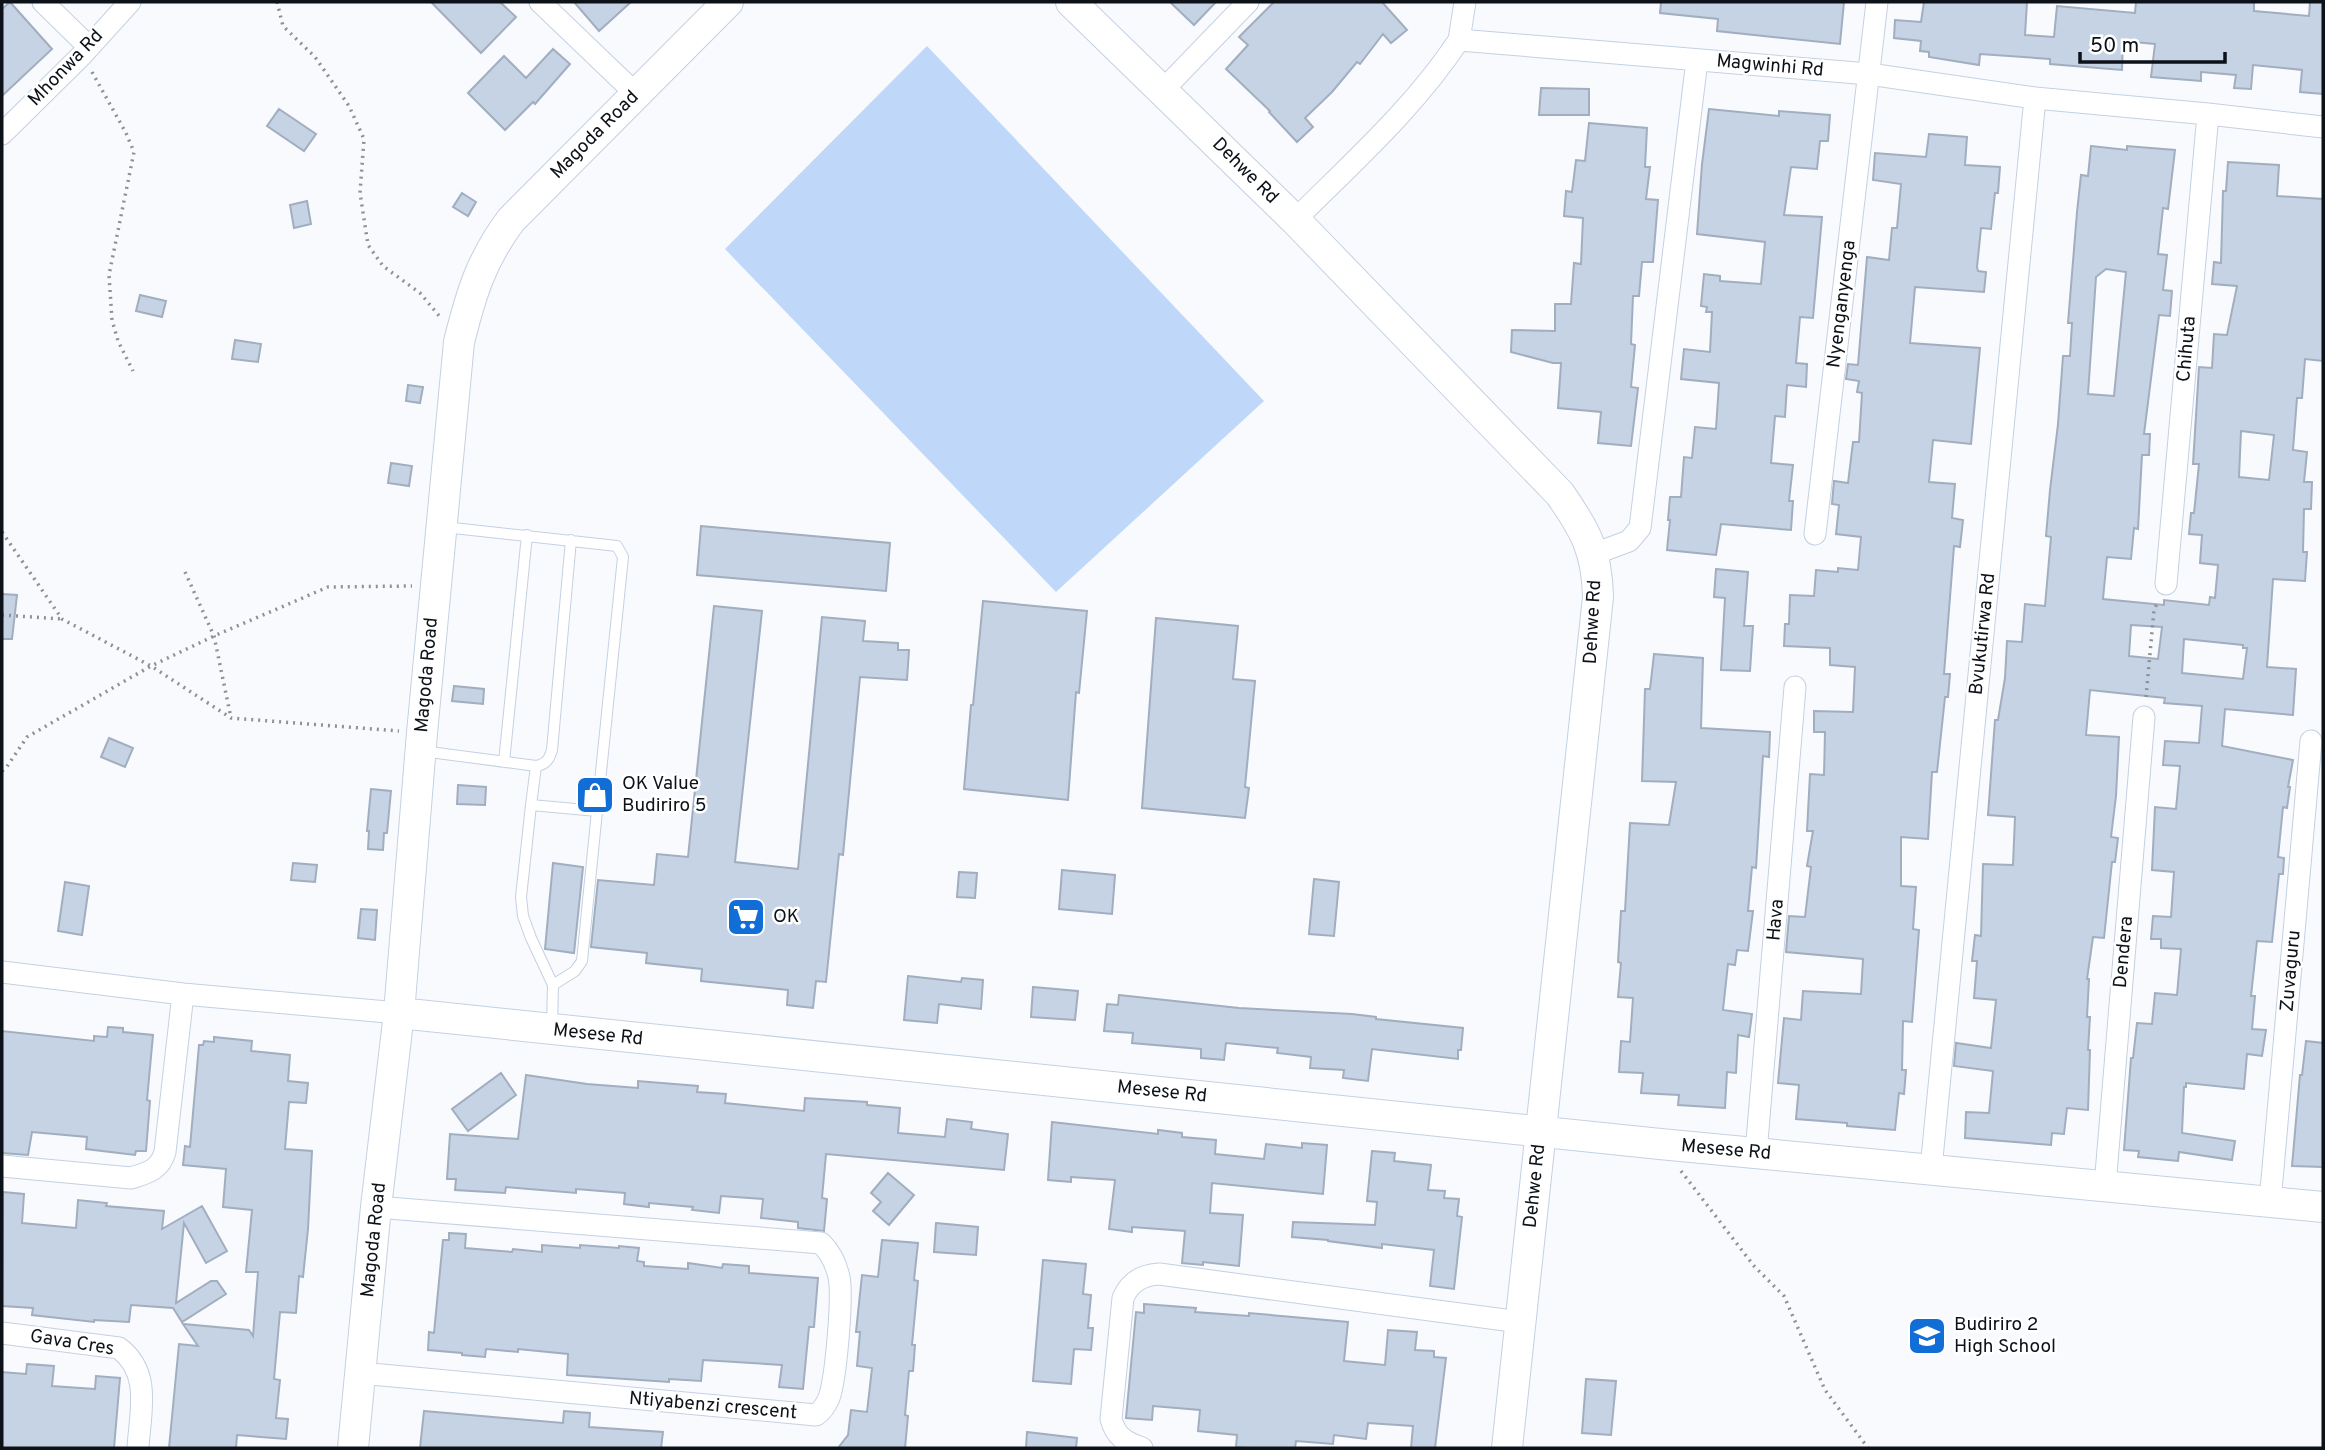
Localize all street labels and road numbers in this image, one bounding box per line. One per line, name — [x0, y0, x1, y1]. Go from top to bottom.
street label: Mhonwa Rd — [23, 24, 109, 112]
street label: Magwinhi Rd — [1715, 49, 1825, 83]
street label: Magoda Road — [546, 86, 644, 184]
street label: Dehwe Rd — [1207, 133, 1283, 209]
street label: Nyenganyenga — [1822, 239, 1862, 369]
street label: Chihuta — [2172, 315, 2202, 383]
street label: Bvukutirwa Rd — [1965, 572, 2001, 696]
street label: Dehwe Rd — [1579, 579, 1607, 665]
street label: Magoda Road — [410, 616, 444, 734]
street label: Hava — [1762, 898, 1790, 942]
street label: Dendera — [2109, 915, 2139, 989]
street label: Zuvaguru — [2275, 929, 2307, 1013]
street label: Mesese Rd — [552, 1018, 644, 1052]
street label: Mesese Rd — [1116, 1075, 1208, 1109]
street label: Mesese Rd — [1680, 1134, 1772, 1166]
street label: Dehwe Rd — [1519, 1143, 1551, 1229]
street label: Magoda Road — [356, 1181, 392, 1299]
street label: Gava Cres — [28, 1324, 116, 1362]
street label: Ntiyabenzi crescent — [628, 1387, 798, 1425]

